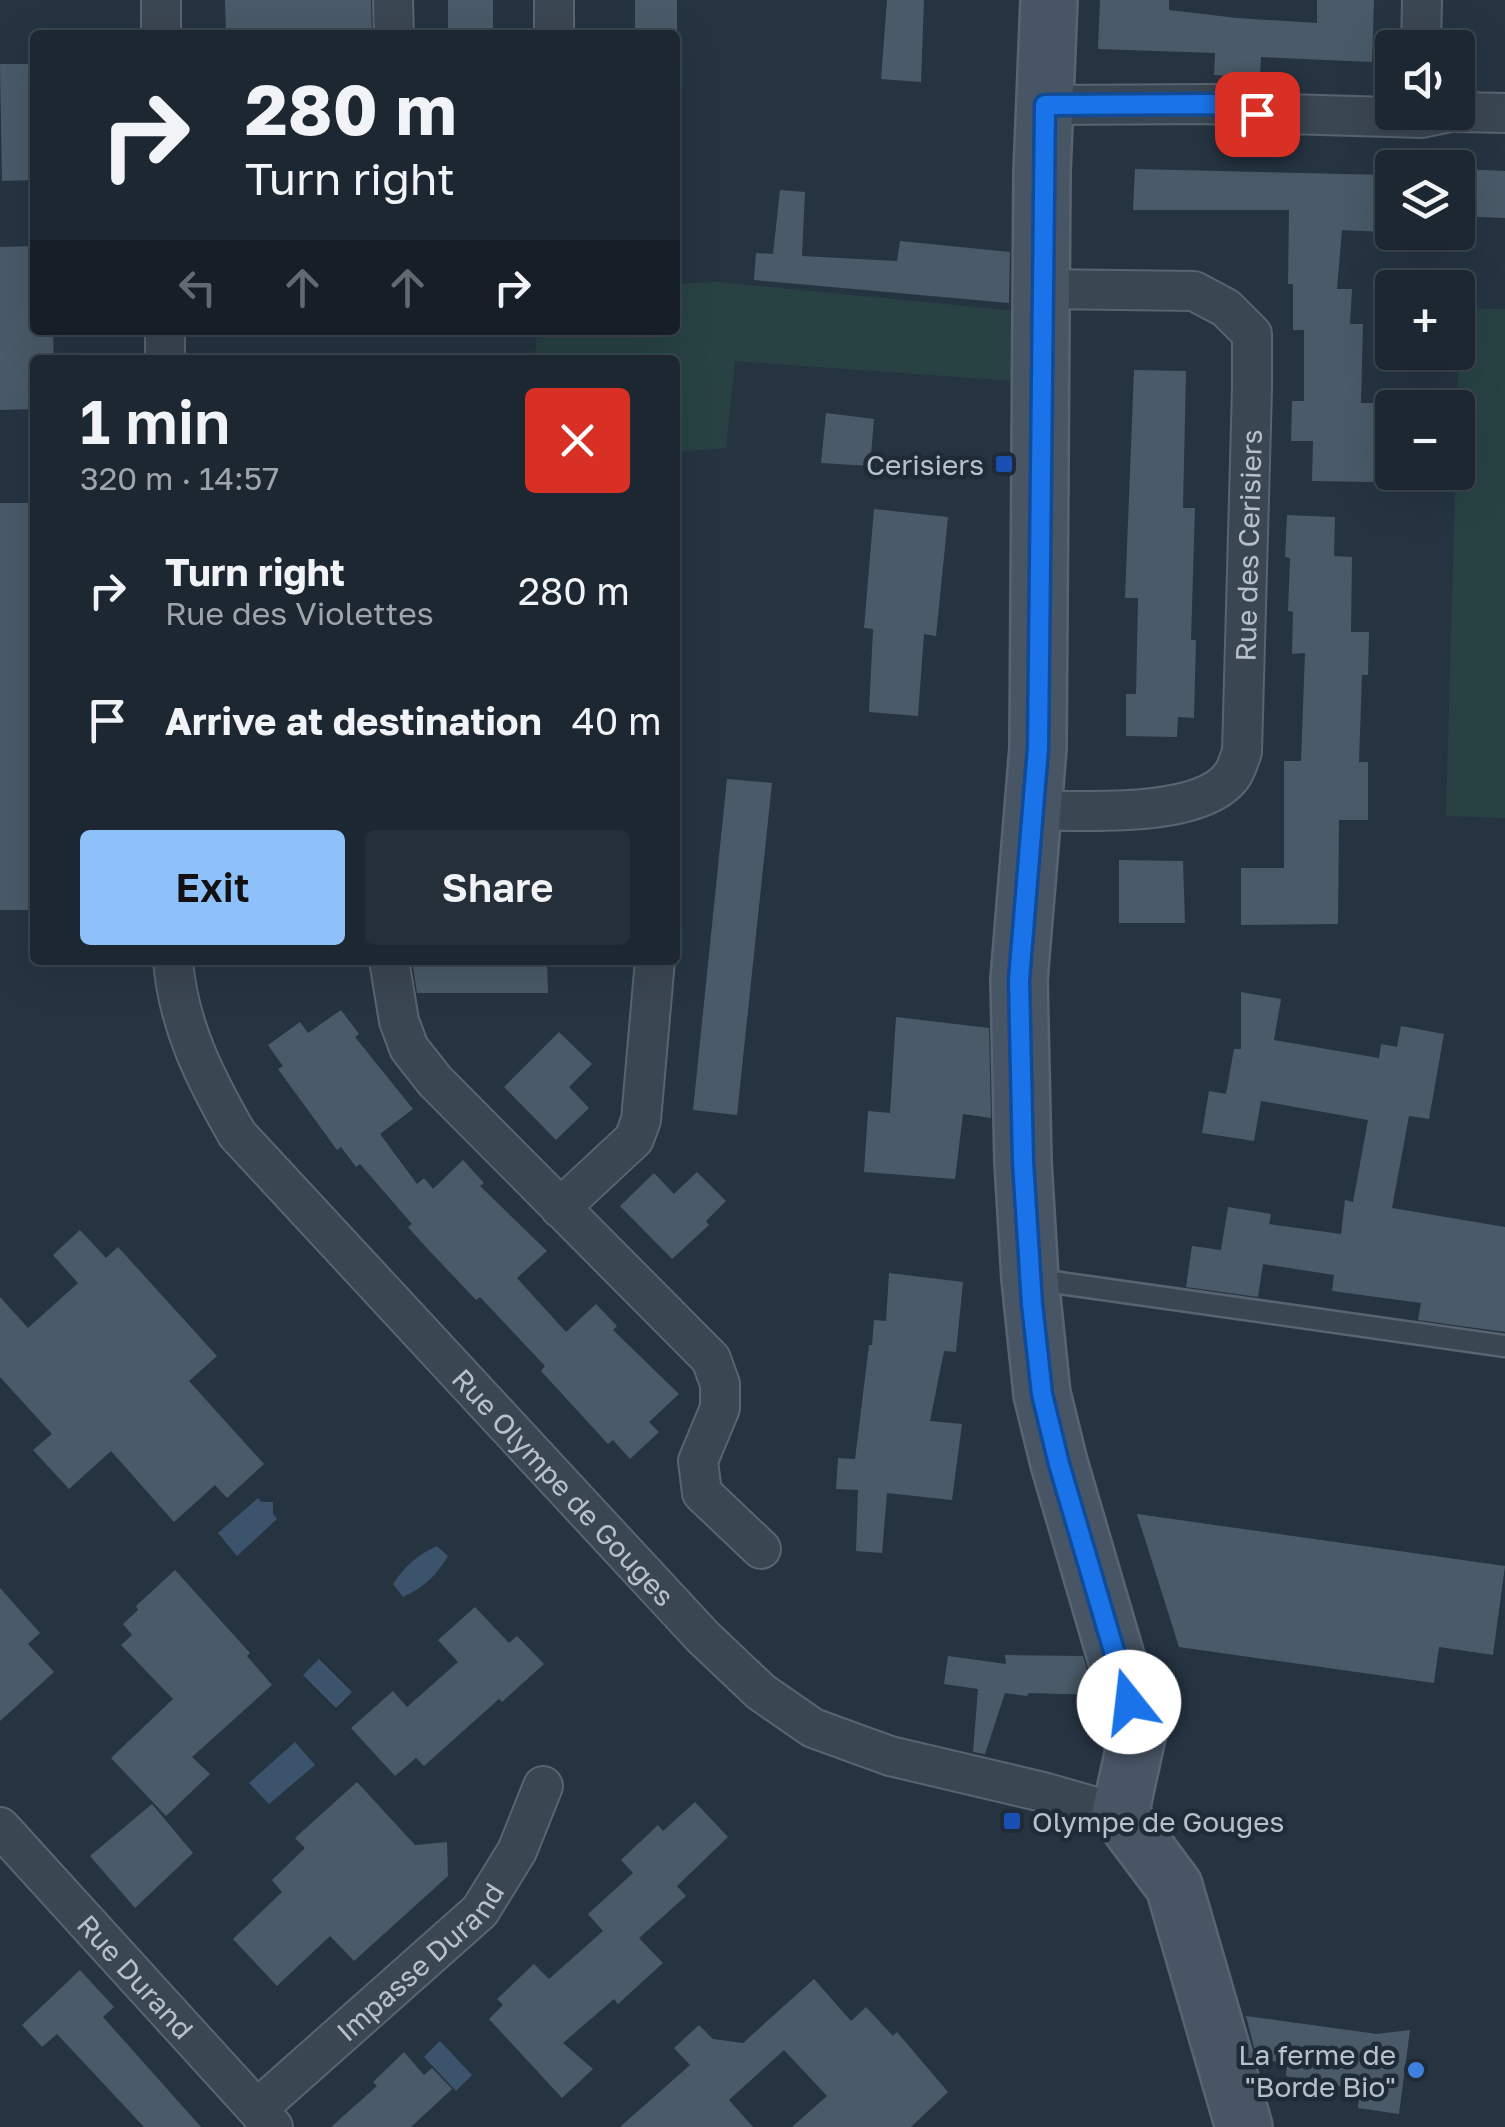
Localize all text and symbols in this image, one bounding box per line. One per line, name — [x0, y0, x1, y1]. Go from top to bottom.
map controls — [1375, 30, 1475, 490]
button: sound — [1375, 30, 1475, 130]
text: 280 m — [245, 66, 457, 150]
icon: right — [80, 70, 210, 200]
pin — [1215, 72, 1300, 157]
icon: arrive — [1230, 87, 1285, 142]
button: layers — [1375, 150, 1475, 250]
text: Turn right — [245, 151, 455, 205]
icon: left — [170, 260, 225, 315]
icon: ahead — [275, 260, 330, 315]
icon: ahead — [380, 260, 435, 315]
icon: right — [485, 260, 540, 315]
button: + — [1375, 270, 1475, 370]
text: 1 min — [80, 385, 230, 457]
button: close — [525, 388, 630, 493]
button: − — [1375, 390, 1475, 490]
street label: Rue des Cerisiers — [1228, 429, 1267, 662]
place label: Cerisiers — [866, 448, 984, 481]
marker: Cerisiers — [993, 453, 1015, 475]
text: 320 m · 14:57 — [80, 459, 279, 497]
text: Turn right — [165, 549, 345, 594]
icon: right — [80, 563, 135, 618]
text: 280 m — [518, 568, 630, 613]
text: Rue des Violettes — [165, 594, 434, 632]
icon: arrive — [80, 693, 135, 748]
text: Arrive at destination — [165, 698, 542, 743]
text: 40 m — [572, 698, 662, 743]
button: Exit — [80, 830, 345, 945]
button: Share — [365, 830, 630, 945]
street label: Rue Olympe de Gouges — [446, 1361, 682, 1612]
position arrow — [1077, 1650, 1181, 1754]
place label: Olympe de Gouges — [1032, 1805, 1284, 1838]
marker: Olympe de Gouges — [1001, 1810, 1023, 1832]
street label: Impasse Durand — [329, 1877, 510, 2047]
street label: Rue Durand — [71, 1908, 201, 2045]
place label: La ferme de "Borde Bio" — [1238, 2038, 1396, 2103]
marker: La ferme de "Borde Bio" — [1405, 2059, 1427, 2081]

